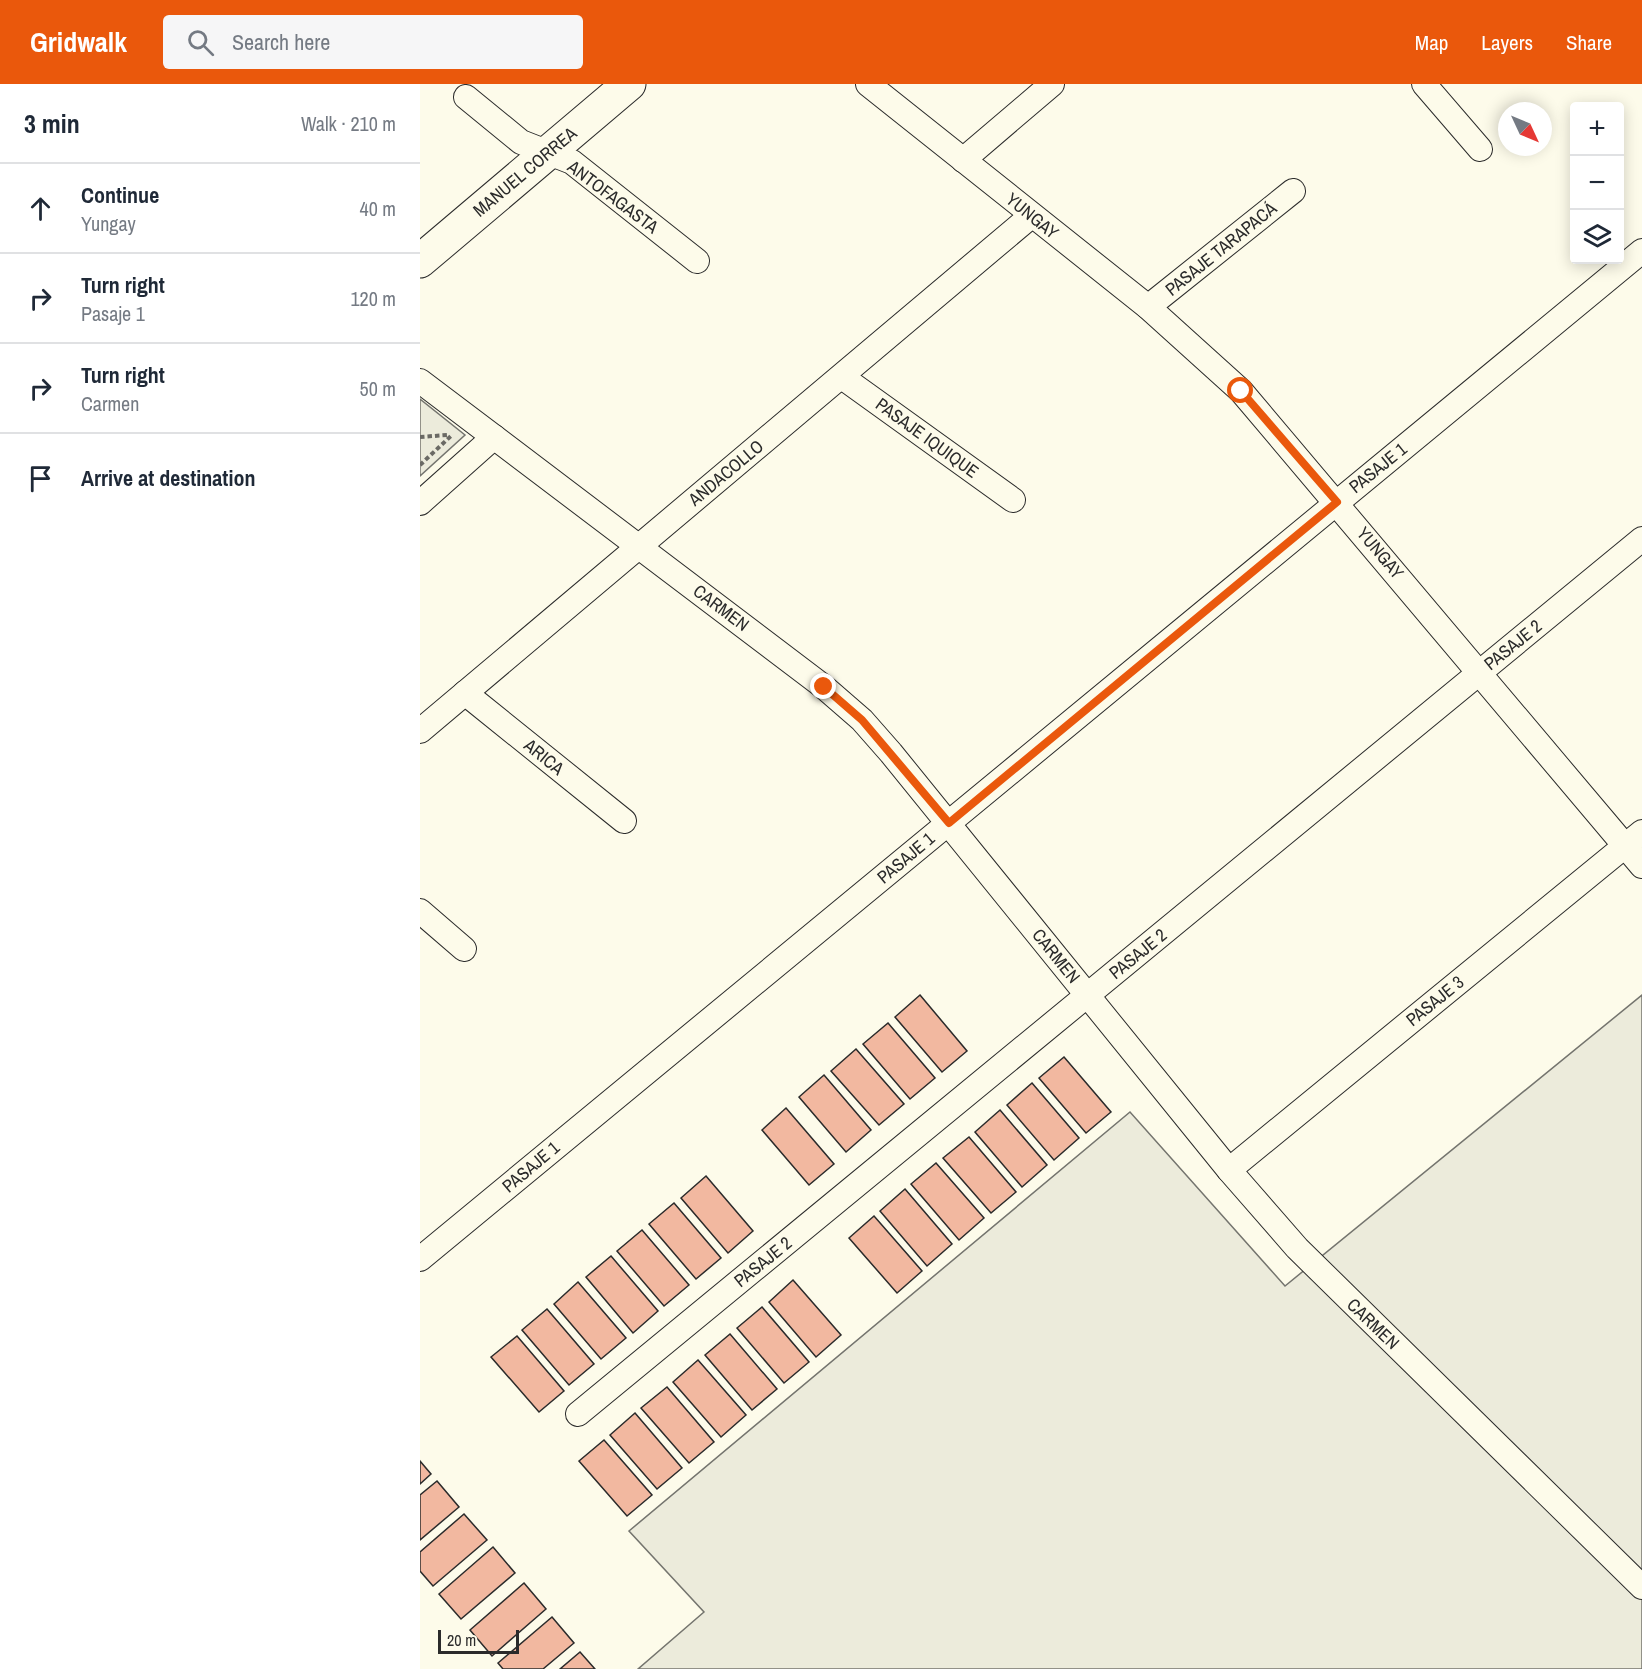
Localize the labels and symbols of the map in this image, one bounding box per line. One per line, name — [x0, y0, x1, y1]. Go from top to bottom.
north arrow — [1498, 102, 1552, 156]
street label: MANUEL CORREA — [468, 121, 582, 222]
street label: ANTOFAGASTA — [562, 154, 664, 239]
street label: YUNGAY — [1001, 187, 1064, 245]
street label: PASAJE TARAPACÁ — [1160, 196, 1282, 301]
route start — [1227, 377, 1253, 403]
street label: PASAJE IQUIQUE — [871, 392, 984, 484]
street label: ANDACOLLO — [682, 434, 769, 512]
street label: PASAJE 1 — [1343, 436, 1413, 499]
street label: YUNGAY — [1351, 521, 1410, 584]
street label: CARMEN — [688, 578, 754, 637]
street label: PASAJE 2 — [1478, 614, 1547, 676]
route end — [810, 673, 836, 699]
street label: ARICA — [518, 732, 570, 781]
street label: PASAJE 1 — [872, 826, 940, 889]
street label: CARMEN — [1027, 923, 1086, 988]
street label: PASAJE 2 — [1103, 923, 1172, 985]
street label: PASAJE 3 — [1400, 970, 1469, 1032]
street label: PASAJE 1 — [497, 1135, 565, 1198]
street label: PASAJE 2 — [728, 1231, 797, 1293]
street label: CARMEN — [1342, 1292, 1405, 1355]
scale bar — [438, 1627, 519, 1654]

